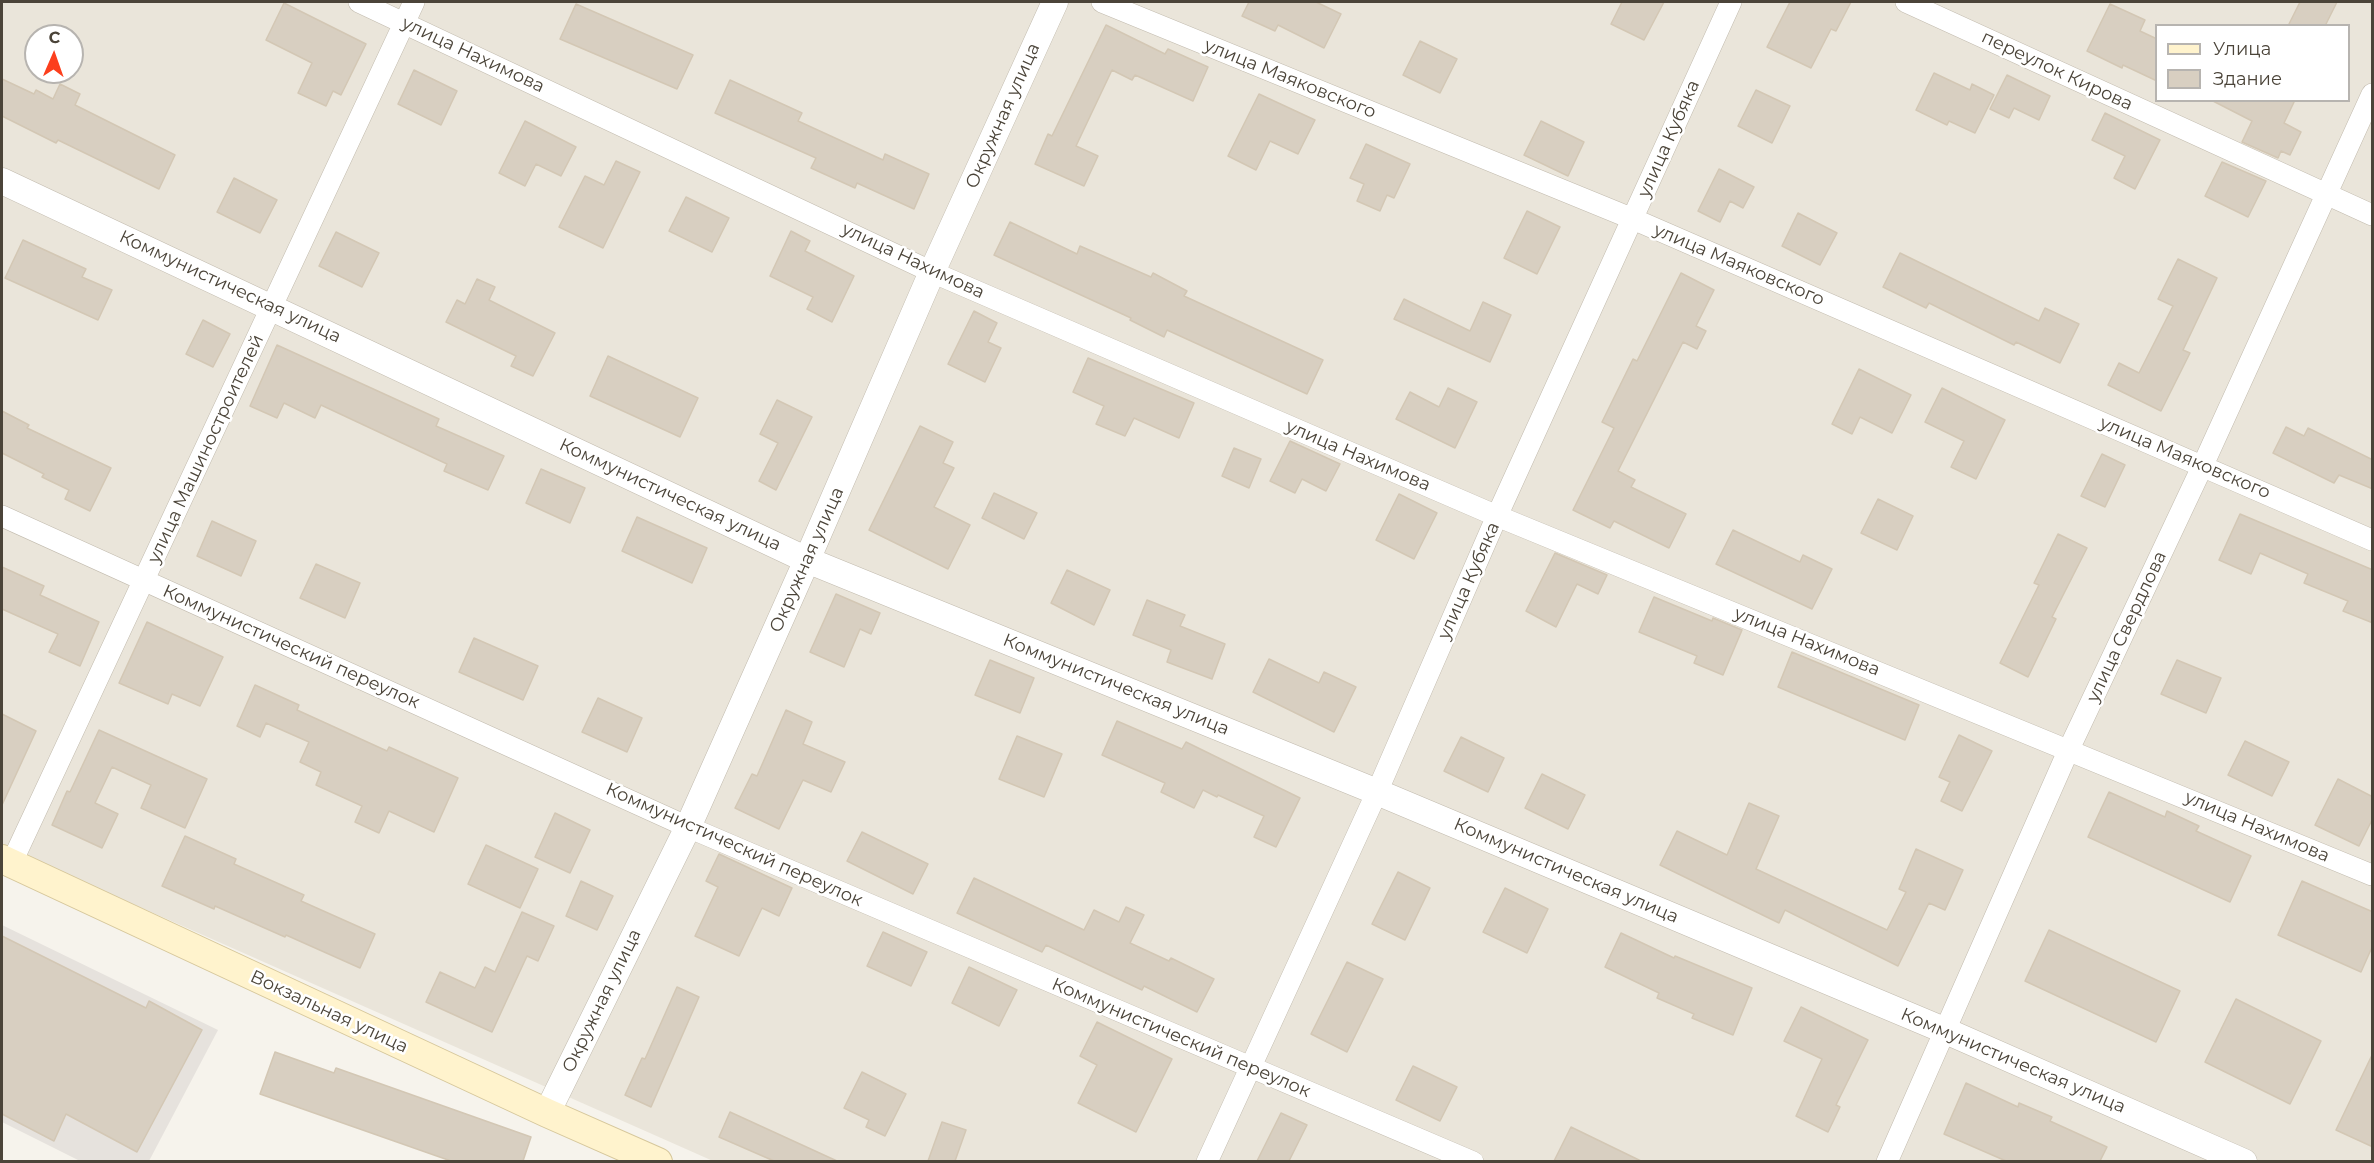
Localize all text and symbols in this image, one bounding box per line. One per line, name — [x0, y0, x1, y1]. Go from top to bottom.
street label: улица Нахимова — [398, 12, 548, 98]
north arrow — [24, 24, 84, 84]
legend — [2155, 24, 2350, 102]
street label: переулок Кирова — [1978, 27, 2136, 115]
text: С — [48, 28, 61, 47]
street label: улица Маяковского — [1201, 35, 1379, 123]
text: Улица — [2213, 38, 2271, 60]
street label: Окружная улица — [961, 40, 1045, 192]
text: Здание — [2213, 68, 2282, 90]
street label: улица Кубяка — [1633, 77, 1705, 201]
street label: улица Нахимова — [838, 218, 988, 304]
street label: улица Маяковского — [1650, 219, 1828, 311]
street label: Коммунистическая улица — [116, 226, 344, 348]
street label: улица Машиностроителей — [143, 331, 269, 567]
street label: улица Маяковского — [2096, 412, 2274, 504]
street label: улица Нахимова — [1282, 416, 1434, 496]
street label: Коммунистическая улица — [556, 434, 784, 556]
street label: Окружная улица — [765, 484, 849, 636]
street label: улица Кубяка — [1433, 519, 1505, 643]
street label: улица Свердлова — [2083, 548, 2171, 706]
street label: Коммунистический переулок — [159, 580, 423, 714]
street label: улица Нахимова — [1731, 603, 1883, 681]
street label: Коммунистическая улица — [1000, 630, 1232, 740]
street label: Коммунистический переулок — [602, 778, 866, 912]
street label: улица Нахимова — [2181, 787, 2333, 867]
street label: Коммунистическая улица — [1450, 814, 1682, 928]
street label: Окружная улица — [558, 926, 646, 1076]
street label: Вокзальная улица — [247, 966, 411, 1058]
street label: Коммунистический переулок — [1048, 974, 1314, 1102]
street label: Коммунистическая улица — [1897, 1004, 2129, 1118]

